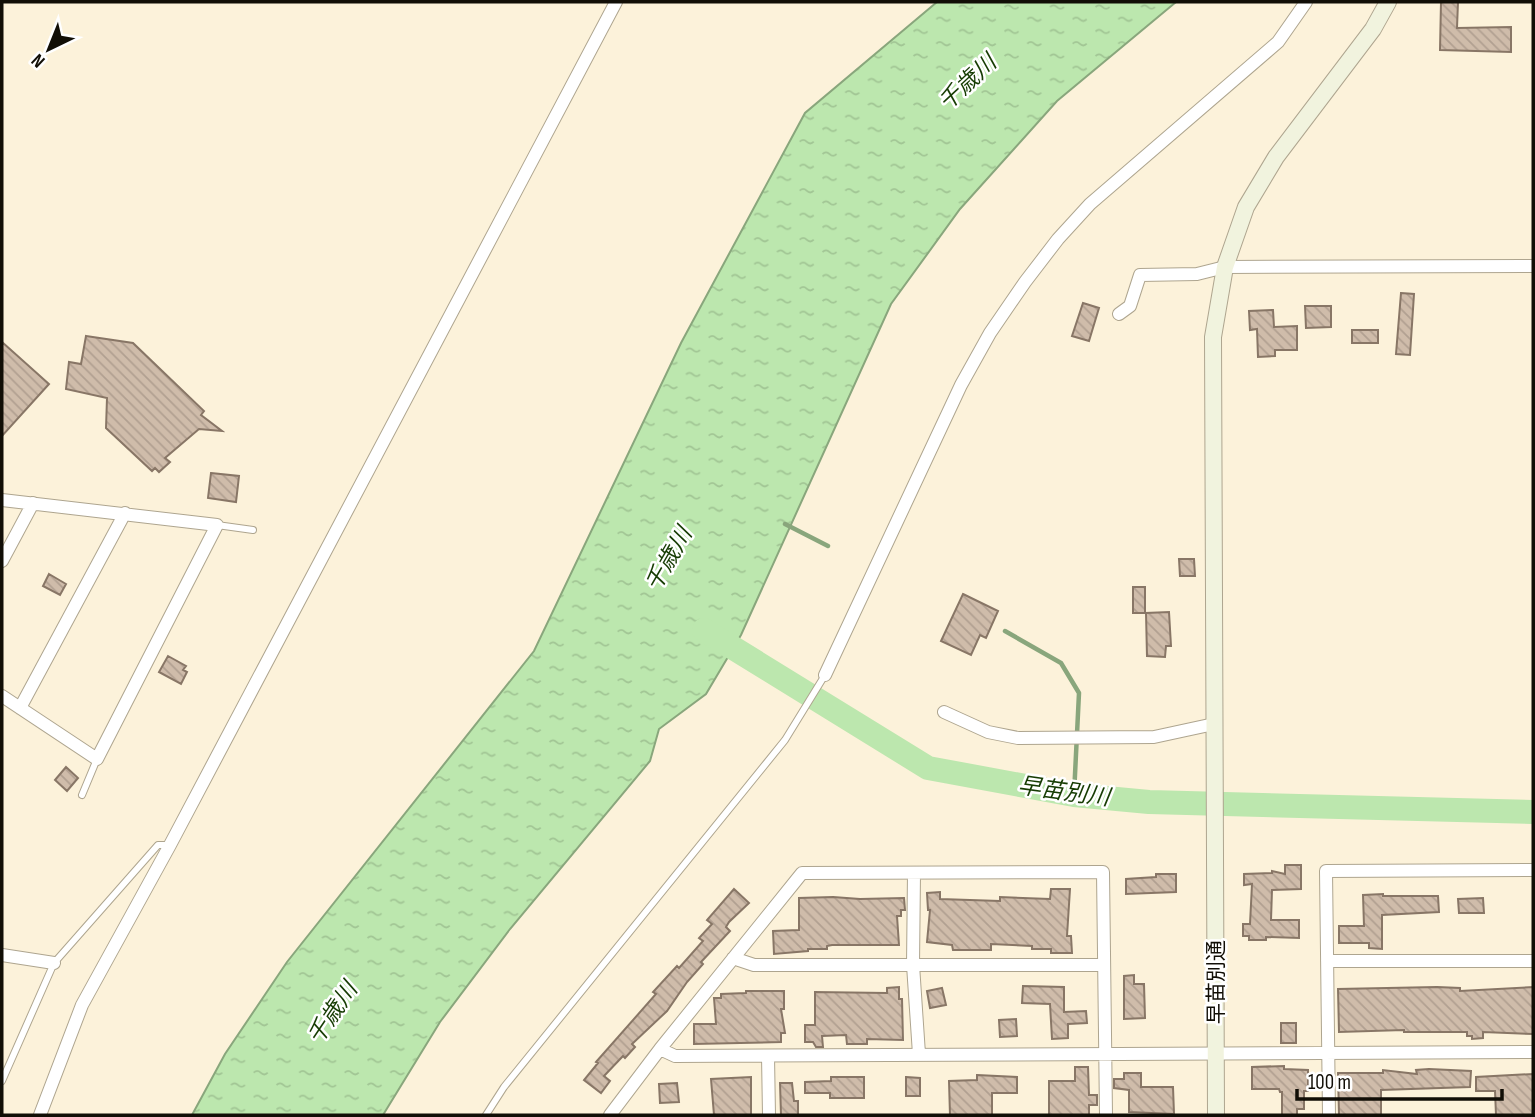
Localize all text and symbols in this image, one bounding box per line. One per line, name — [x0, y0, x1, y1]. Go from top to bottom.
north arrow — [14, 14, 84, 84]
water label: 千歳川 — [933, 47, 1005, 116]
text: N — [27, 48, 50, 72]
water label: 千歳川 — [639, 520, 700, 596]
water label: 早苗別川 — [1016, 772, 1114, 813]
street label: 早苗別通 — [1204, 940, 1229, 1024]
water label: 千歳川 — [302, 975, 365, 1050]
scale bar — [1297, 1058, 1502, 1102]
text: 100 m — [1308, 1070, 1351, 1095]

